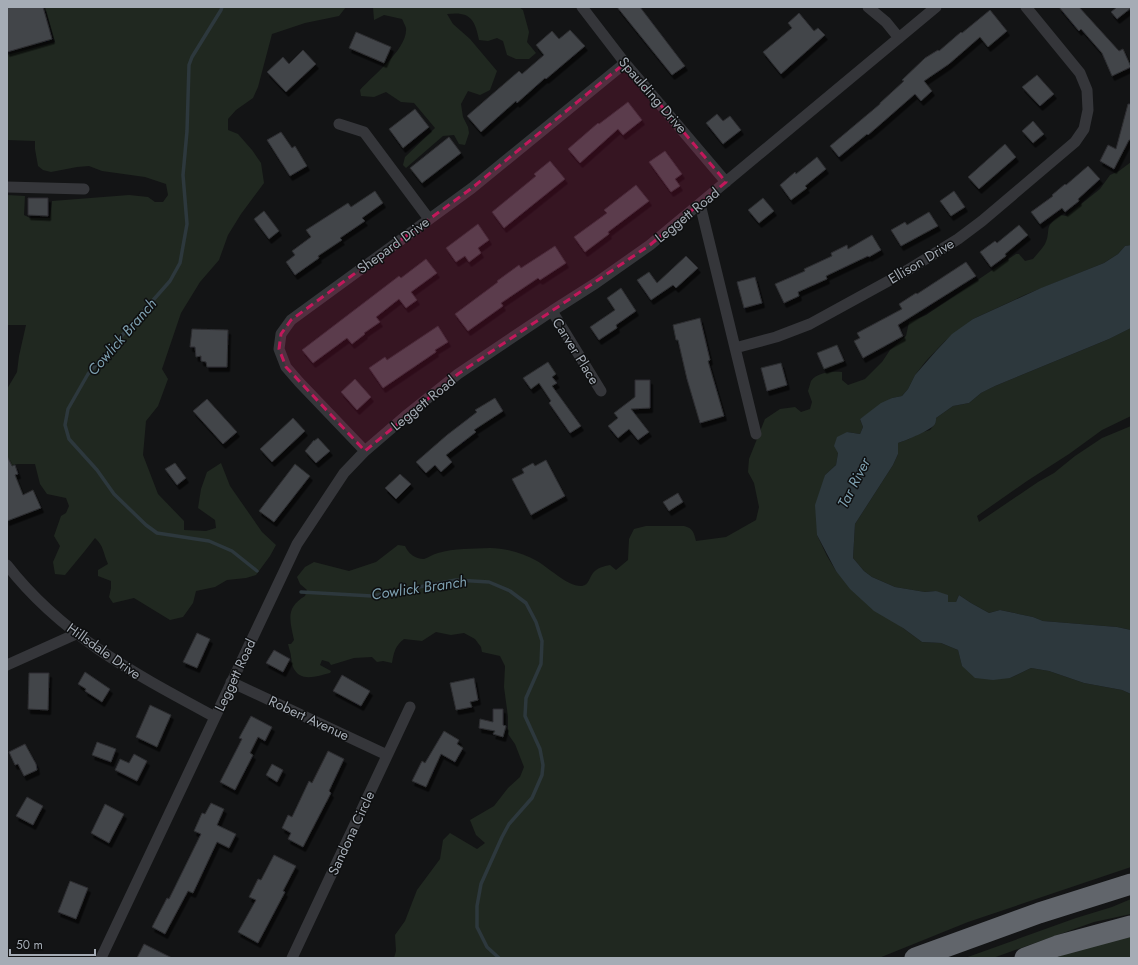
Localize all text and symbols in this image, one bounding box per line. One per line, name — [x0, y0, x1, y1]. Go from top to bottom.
street label: Spaulding Drive — [614, 53, 692, 137]
street label: Leggett Road — [650, 183, 724, 247]
street label: Shepard Drive — [353, 212, 433, 278]
street label: Ellison Drive — [884, 233, 958, 289]
water label: Cowlick Branch — [82, 293, 162, 381]
street label: Carver Place — [548, 314, 604, 388]
street label: Leggett Road — [386, 371, 460, 435]
water label: Tar River — [832, 453, 876, 512]
water label: Cowlick Branch — [370, 570, 468, 606]
street label: Hillsdale Drive — [63, 618, 145, 684]
street label: Leggett Road — [209, 636, 261, 714]
street label: Robert Avenue — [266, 691, 352, 745]
street label: Sandona Circle — [323, 788, 379, 878]
scale bar — [10, 931, 95, 957]
text: 50 m — [16, 936, 43, 954]

